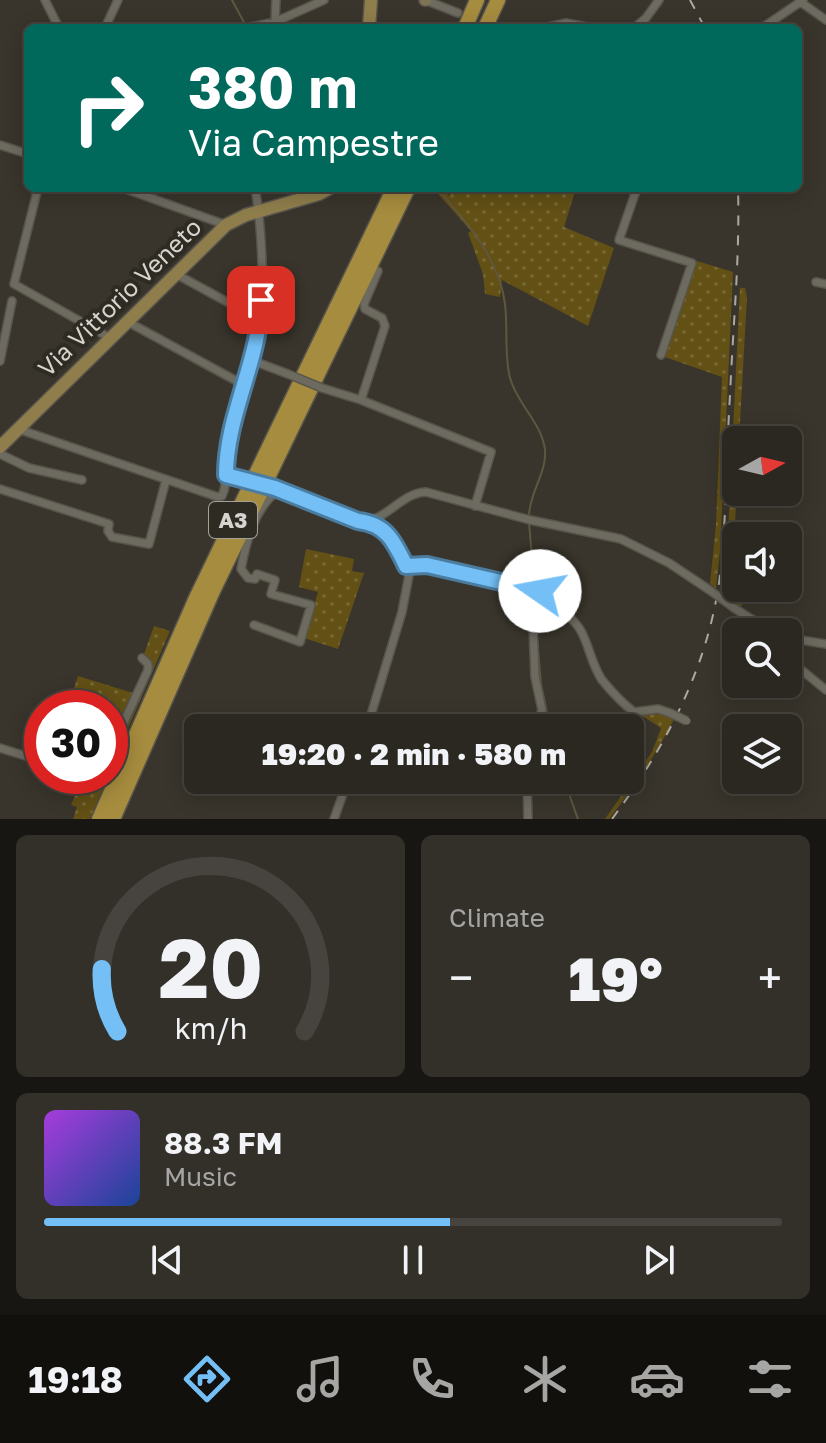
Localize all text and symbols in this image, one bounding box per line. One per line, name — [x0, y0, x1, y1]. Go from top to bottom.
text: 380 m — [188, 53, 357, 120]
icon: right — [56, 56, 160, 160]
text: Via Campestre — [188, 121, 439, 164]
street label: Via Vittorio Veneto — [31, 212, 207, 382]
pin — [227, 266, 295, 334]
icon: arrive — [239, 278, 283, 322]
north arrow — [722, 426, 802, 506]
map controls — [722, 426, 802, 794]
road number: A3 — [209, 502, 257, 538]
button: sound — [722, 522, 802, 602]
position arrow — [498, 549, 582, 633]
button: search — [722, 618, 802, 698]
speed limit sign: 30 — [24, 690, 128, 794]
button: layers — [722, 714, 802, 794]
text: 19:20 · 2 min · 580 m — [262, 736, 566, 772]
text: Climate — [449, 902, 545, 933]
text: 20 — [158, 916, 263, 1016]
text: 19° — [568, 942, 663, 1014]
text: − — [449, 951, 473, 1004]
text: + — [758, 951, 782, 1004]
text: km/h — [174, 1011, 247, 1045]
text: 88.3 FM — [164, 1125, 282, 1161]
text: Music — [164, 1161, 237, 1192]
icon: previous — [145, 1238, 189, 1282]
icon: pause — [391, 1238, 435, 1282]
icon: next — [637, 1238, 681, 1282]
icon: directions — [179, 1351, 235, 1407]
icon: music — [292, 1351, 348, 1407]
icon: phone — [404, 1351, 460, 1407]
icon: climate — [517, 1351, 573, 1407]
icon: car — [629, 1351, 685, 1407]
icon: filters — [742, 1351, 798, 1407]
text: 19:18 — [28, 1358, 123, 1401]

